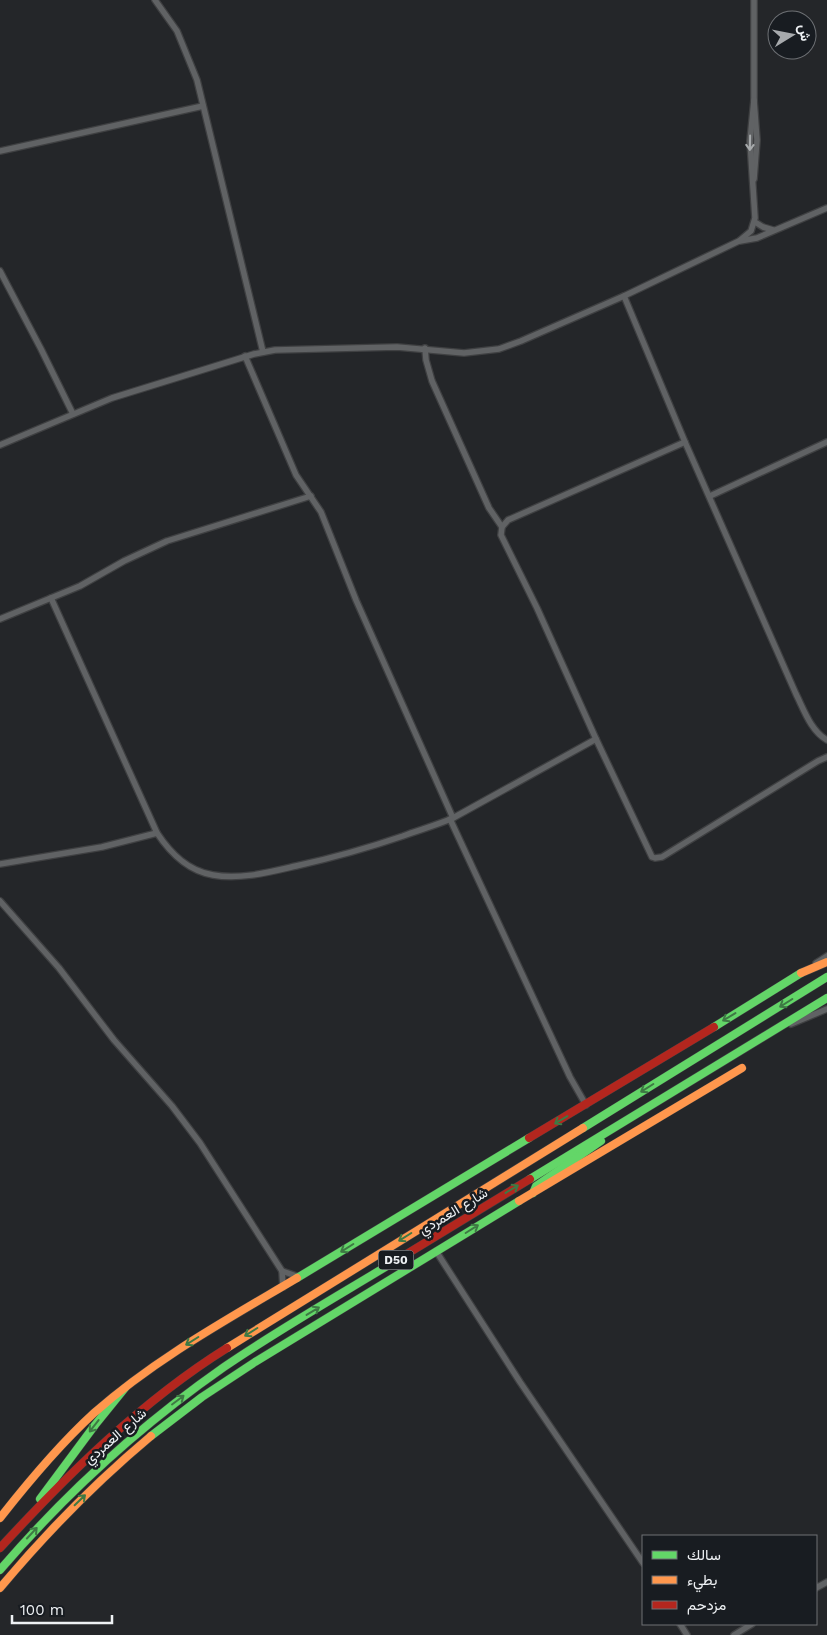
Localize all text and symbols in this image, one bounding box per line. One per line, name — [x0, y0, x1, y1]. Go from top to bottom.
north arrow — [767, 10, 817, 60]
text: ش — [794, 23, 814, 43]
one-way arrow — [745, 134, 755, 150]
one-way arrow — [779, 998, 793, 1008]
one-way arrow — [723, 1012, 737, 1022]
one-way arrow — [641, 1083, 655, 1093]
one-way arrow — [554, 1115, 568, 1125]
street label: شارع العمردي — [416, 1184, 492, 1241]
one-way arrow — [504, 1184, 518, 1194]
one-way arrow — [464, 1224, 478, 1234]
one-way arrow — [398, 1233, 412, 1243]
one-way arrow — [340, 1244, 354, 1254]
road number: D50 — [378, 1250, 414, 1270]
one-way arrow — [306, 1305, 320, 1315]
one-way arrow — [245, 1327, 259, 1337]
one-way arrow — [185, 1335, 199, 1346]
one-way arrow — [171, 1395, 184, 1406]
street label: شارع العمردي — [81, 1405, 152, 1470]
one-way arrow — [89, 1419, 100, 1432]
one-way arrow — [73, 1494, 86, 1506]
one-way arrow — [26, 1527, 38, 1540]
legend — [642, 1535, 817, 1625]
text: سالك — [687, 1546, 721, 1564]
text: بطيء — [687, 1571, 717, 1593]
scale bar — [12, 1592, 112, 1624]
text: مزدحم — [687, 1596, 726, 1615]
text: 100 m — [20, 1601, 64, 1619]

